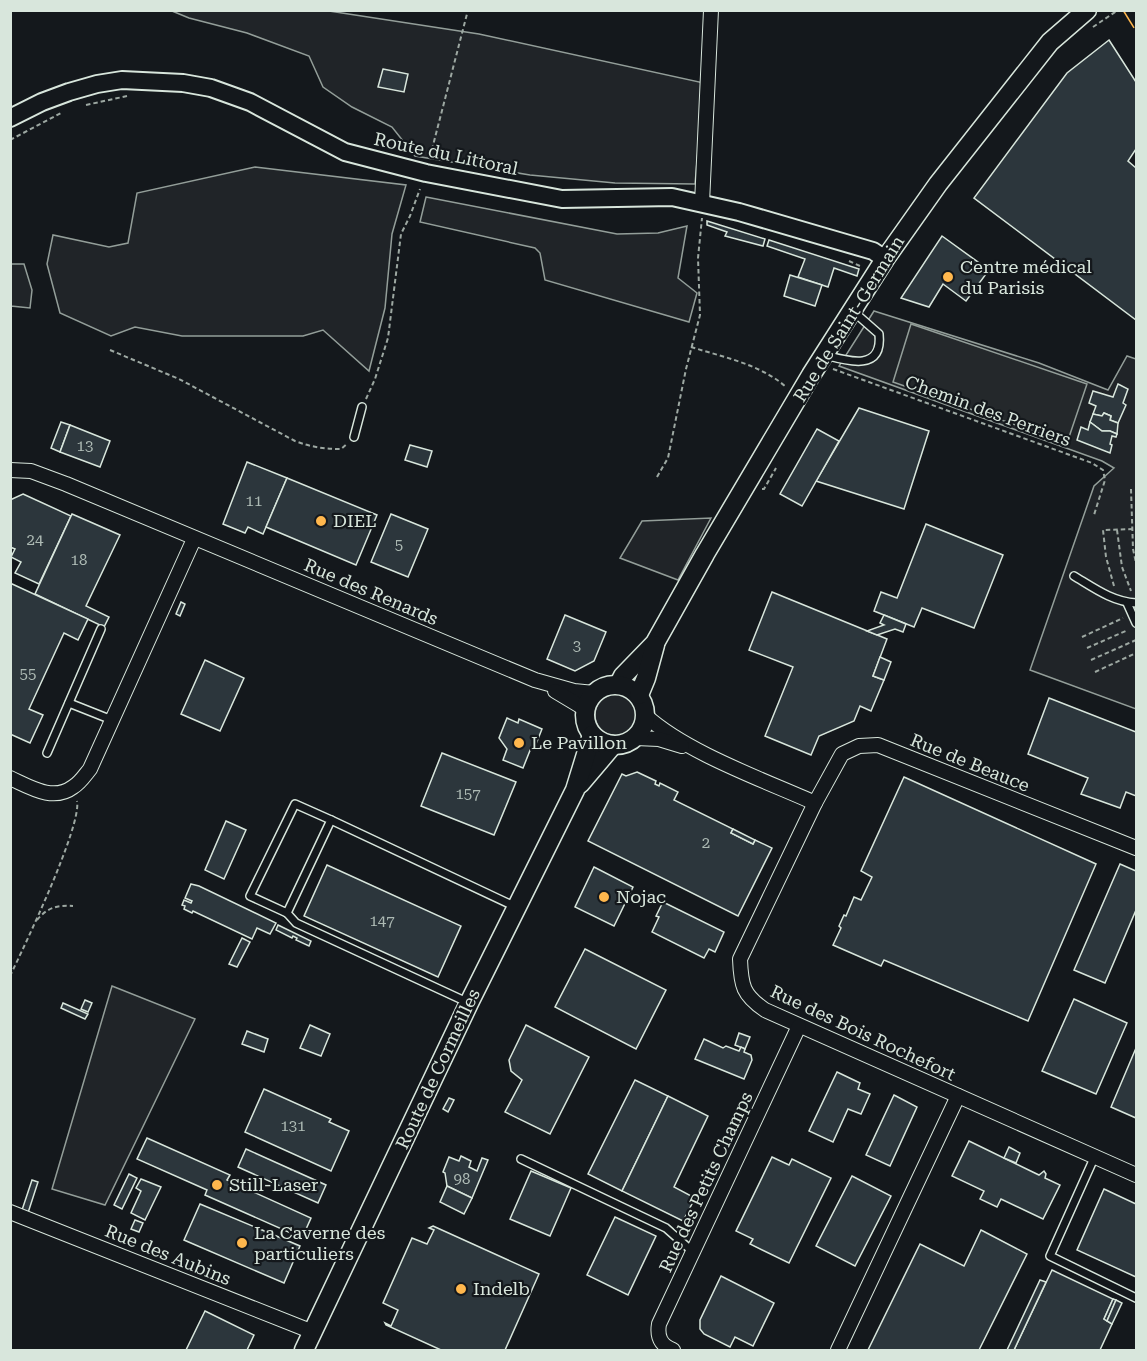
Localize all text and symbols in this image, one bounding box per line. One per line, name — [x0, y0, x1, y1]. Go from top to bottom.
street label: Route du Littoral — [372, 128, 520, 179]
street label: Rue de Saint-Germain — [789, 231, 909, 406]
place label: Centre médical du Parisis — [960, 256, 1092, 298]
marker: Centre médical du Parisis — [941, 270, 955, 284]
street label: Chemin des Perriers — [902, 371, 1074, 450]
house number: 13 — [77, 437, 93, 455]
house number: 11 — [246, 492, 262, 510]
place label: DIEL — [333, 510, 376, 531]
marker: DIEL — [314, 514, 328, 528]
house number: 24 — [27, 531, 44, 549]
house number: 5 — [395, 536, 403, 554]
house number: 18 — [71, 551, 87, 569]
street label: Rue des Renards — [301, 554, 441, 629]
house number: 3 — [573, 637, 581, 655]
house number: 55 — [20, 665, 36, 683]
street label: Rue de Beauce — [908, 729, 1033, 796]
place label: Le Pavillon — [531, 732, 627, 753]
marker: Le Pavillon — [512, 736, 526, 750]
house number: 157 — [455, 785, 481, 803]
house number: 2 — [702, 834, 710, 852]
place label: Nojac — [616, 886, 666, 907]
marker: Nojac — [597, 890, 611, 904]
house number: 147 — [369, 912, 395, 930]
street label: Rue des Bois Rochefort — [767, 980, 959, 1085]
street label: Route de Cormeilles — [391, 985, 484, 1152]
street label: Rue des Petits Champs — [654, 1088, 757, 1275]
house number: 131 — [280, 1117, 306, 1135]
house number: 98 — [454, 1170, 470, 1188]
place label: Still-Laser — [229, 1174, 318, 1195]
marker: Still-Laser — [210, 1178, 224, 1192]
street label: Rue des Aubins — [102, 1220, 234, 1289]
place label: La Caverne des particuliers — [254, 1222, 385, 1264]
marker: La Caverne des particuliers — [235, 1236, 249, 1250]
place label: Indelb — [473, 1278, 530, 1299]
marker: Indelb — [454, 1282, 468, 1296]

